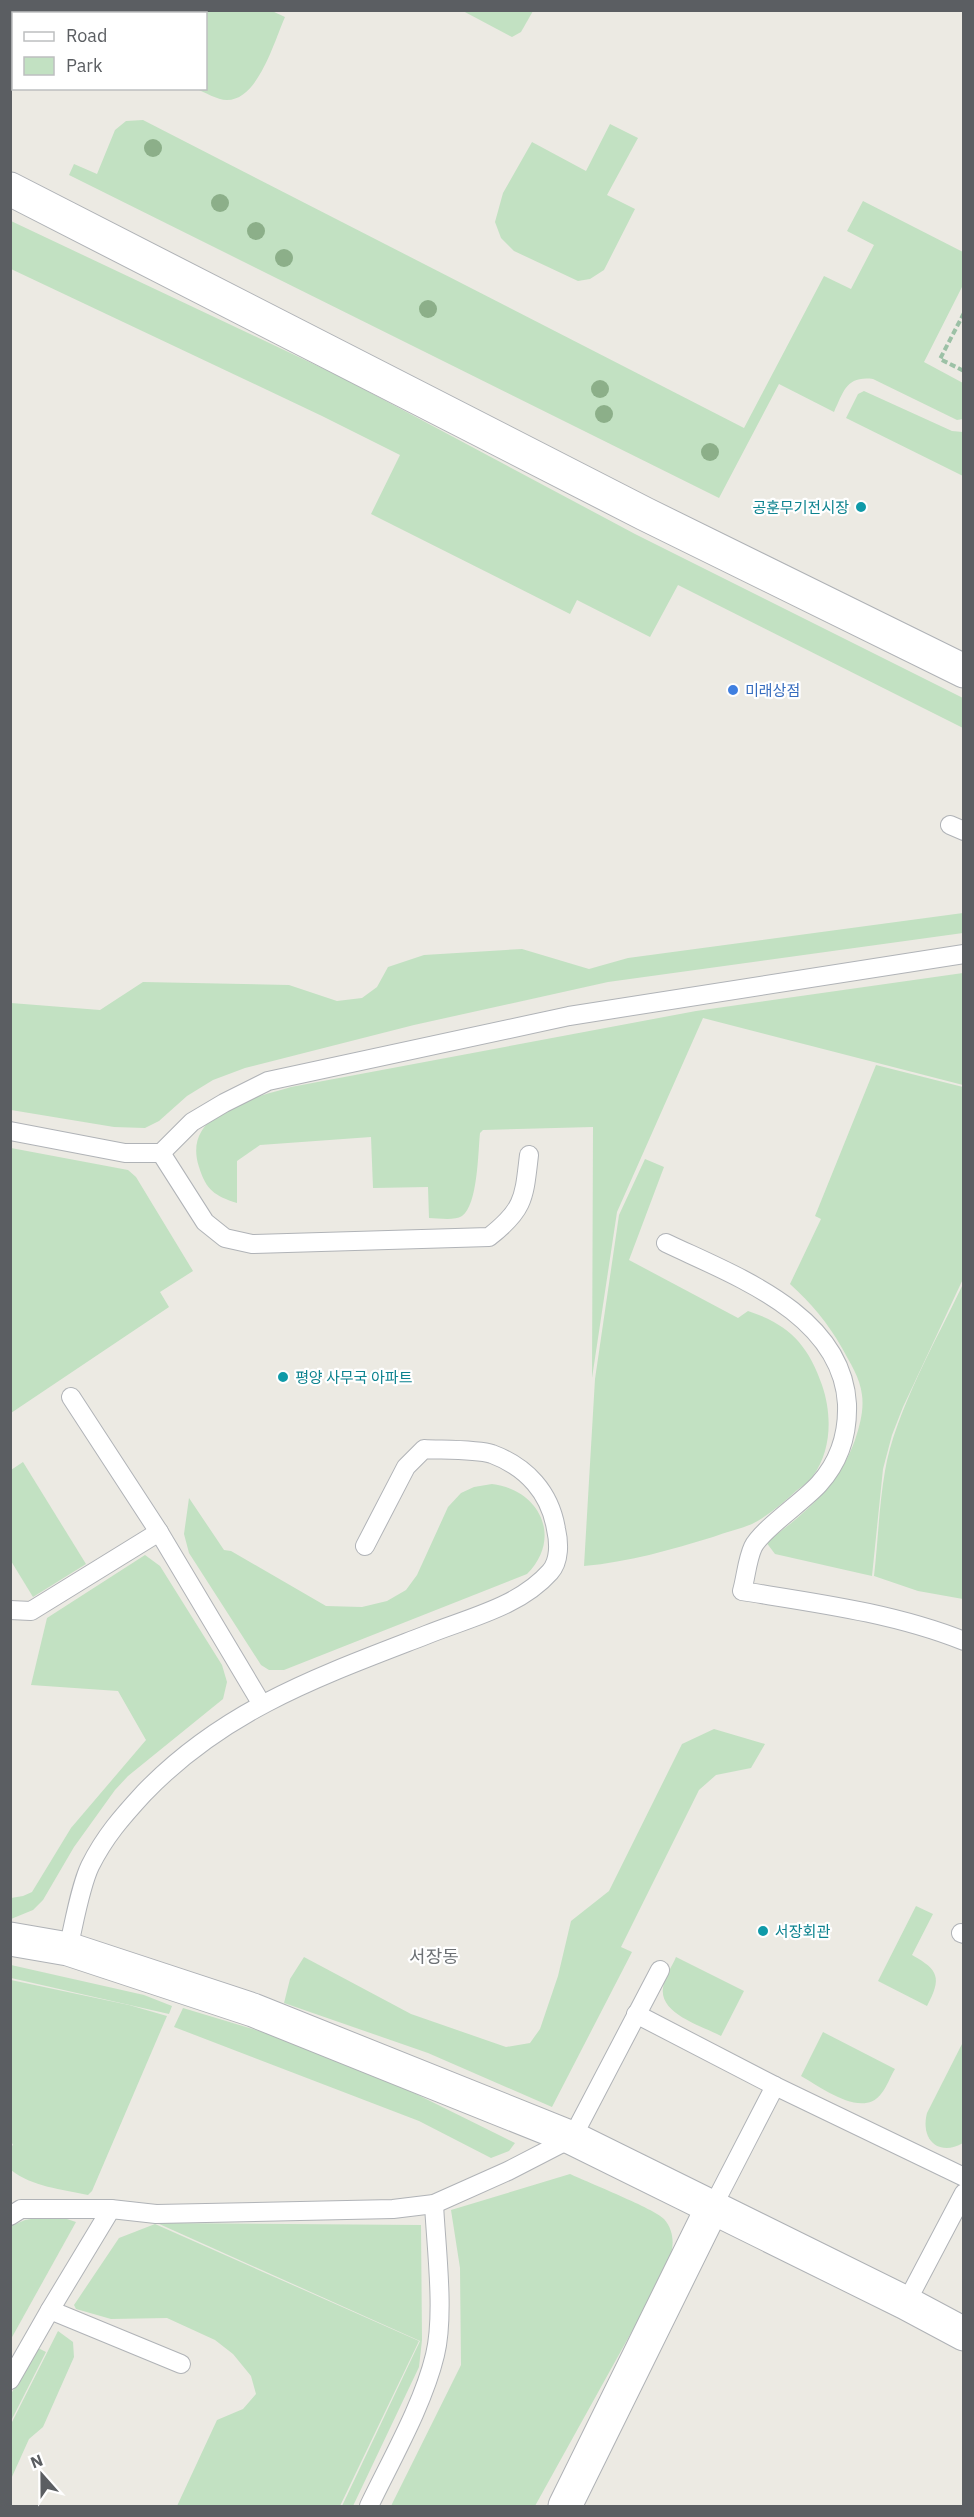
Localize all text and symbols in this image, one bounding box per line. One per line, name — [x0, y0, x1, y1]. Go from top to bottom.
legend — [12, 12, 207, 90]
text: Road — [66, 24, 107, 47]
text: Park — [66, 54, 103, 77]
place label: 공훈무기전시장 — [752, 498, 849, 517]
marker: 공훈무기전시장 — [854, 500, 868, 514]
place label: 미래상점 — [745, 681, 800, 700]
marker: 미래상점 — [726, 683, 740, 697]
place label: 평양 사무국 아파트 — [295, 1368, 413, 1387]
marker: 평양 사무국 아파트 — [276, 1370, 290, 1384]
place label: 서장회관 — [775, 1922, 830, 1941]
marker: 서장회관 — [756, 1924, 770, 1938]
district label: 서장동 — [409, 1945, 459, 1968]
north arrow — [12, 2445, 72, 2505]
text: N — [28, 2450, 46, 2472]

